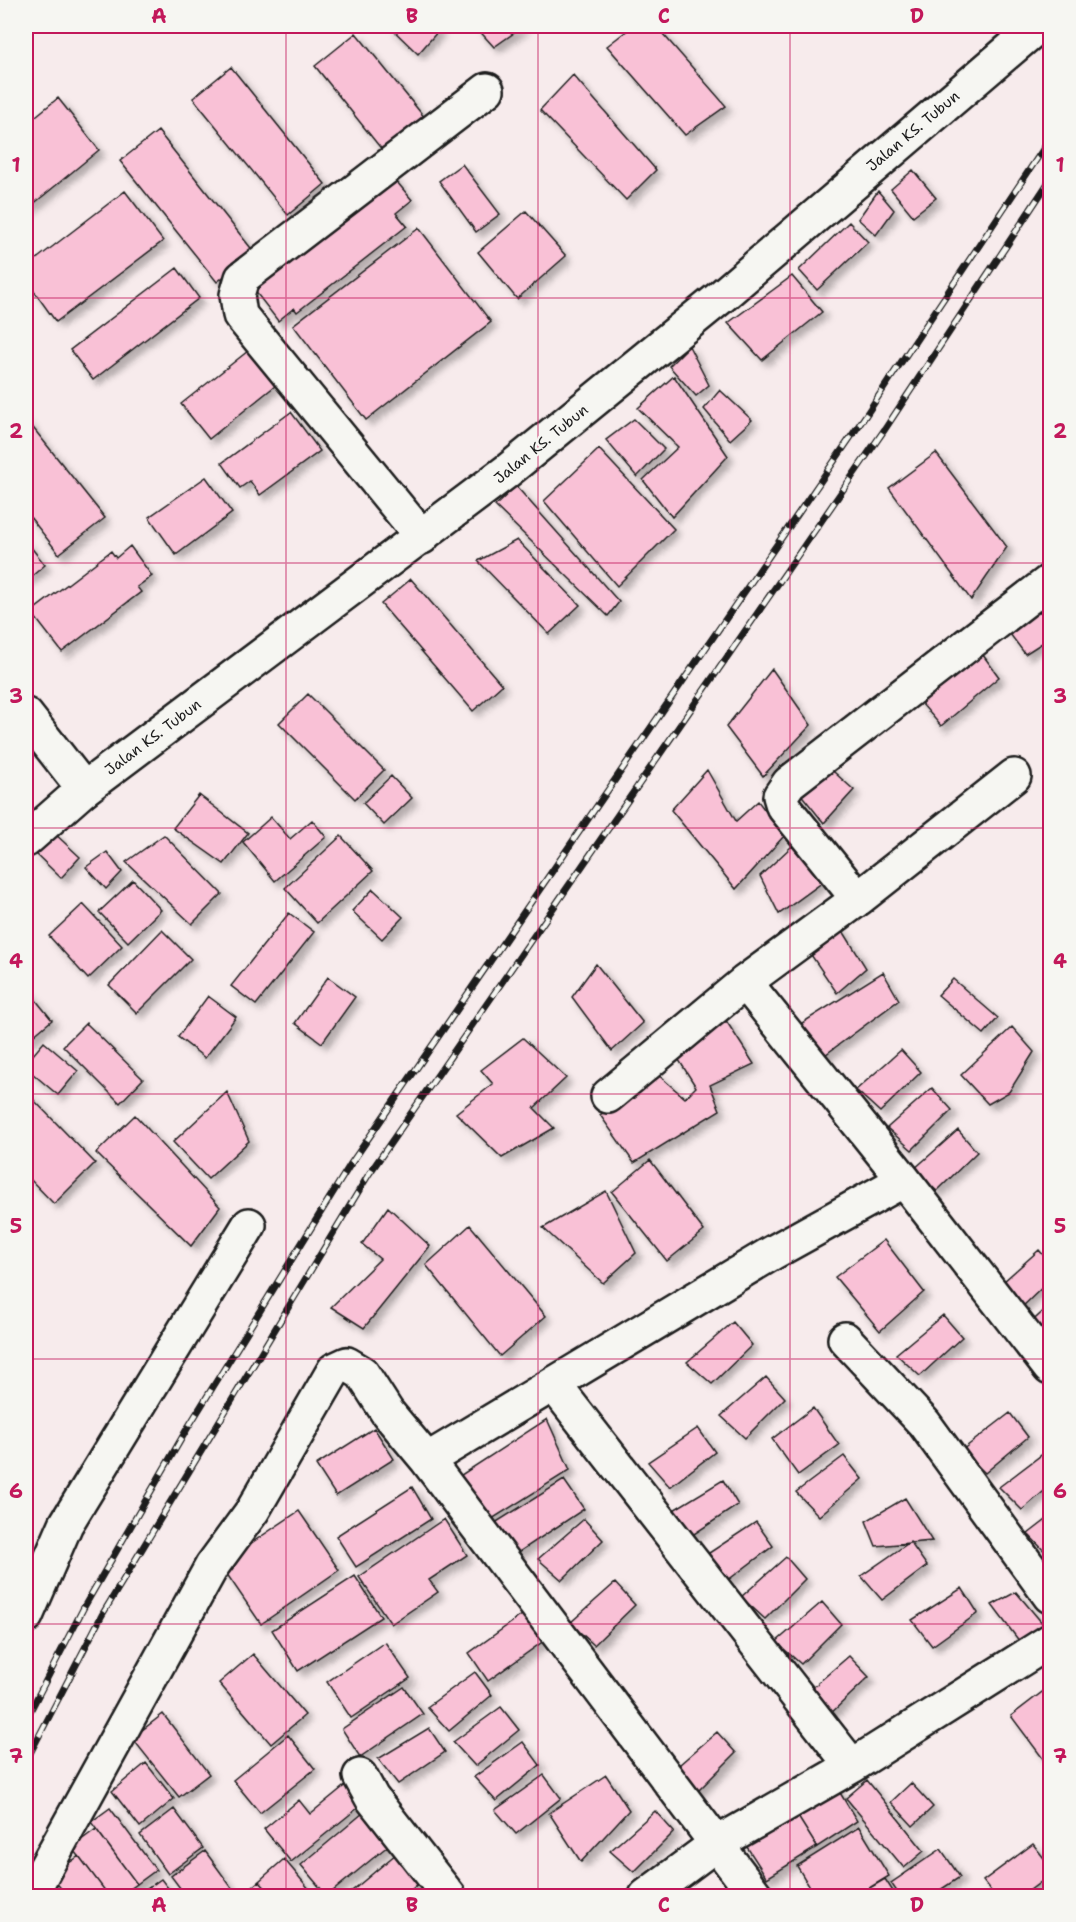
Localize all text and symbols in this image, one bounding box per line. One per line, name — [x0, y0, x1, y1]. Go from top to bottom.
text: A — [151, 3, 167, 29]
text: B — [406, 3, 418, 29]
text: C — [658, 3, 670, 29]
text: D — [910, 3, 924, 29]
street label: Jalan KS. Tubun — [862, 86, 964, 176]
text: 1 — [11, 152, 21, 178]
text: 1 — [1055, 152, 1065, 178]
street label: Jalan KS. Tubun — [490, 400, 592, 488]
text: 2 — [9, 418, 23, 444]
text: 2 — [1053, 418, 1067, 444]
text: 3 — [9, 683, 23, 709]
text: 3 — [1053, 683, 1067, 709]
street label: Jalan KS. Tubun — [101, 694, 205, 780]
text: 4 — [9, 948, 23, 974]
text: 4 — [1053, 948, 1067, 974]
text: 5 — [10, 1213, 22, 1239]
text: 5 — [1054, 1213, 1066, 1239]
text: 6 — [9, 1478, 23, 1504]
text: 6 — [1053, 1478, 1067, 1504]
text: 7 — [9, 1743, 23, 1769]
text: 7 — [1053, 1743, 1067, 1769]
text: A — [151, 1892, 167, 1918]
text: B — [406, 1892, 418, 1918]
text: C — [658, 1892, 670, 1918]
text: D — [910, 1892, 924, 1918]

